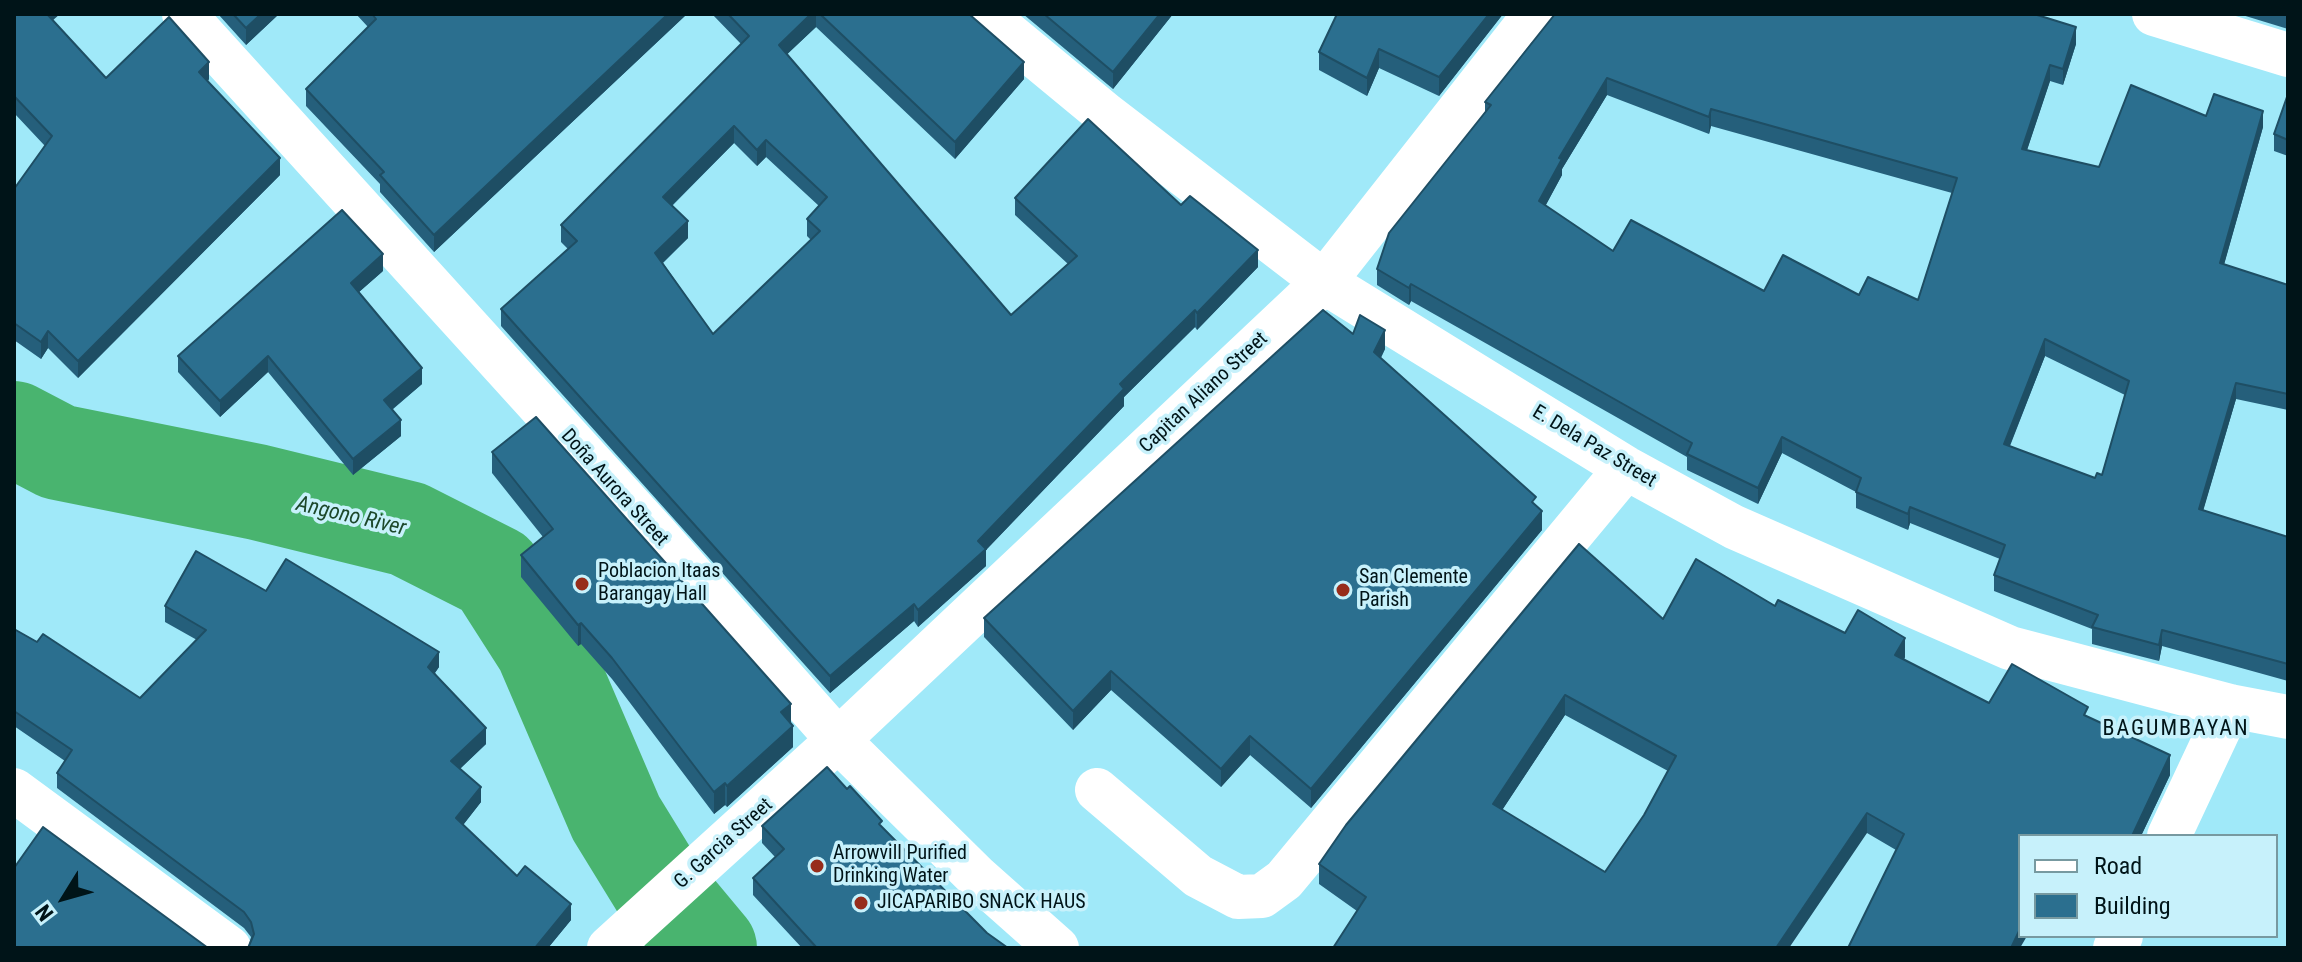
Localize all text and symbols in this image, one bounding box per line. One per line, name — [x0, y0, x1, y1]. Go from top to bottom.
street label: Capitan Aliano Street — [1135, 327, 1273, 459]
street label: E. Dela Paz Street — [1528, 401, 1660, 493]
street label: Doña Aurora Street — [555, 425, 673, 551]
water label: Angono River — [294, 492, 408, 542]
place label: Poblacion Itaas Barangay Hall — [598, 560, 720, 607]
place label: San Clemente Parish — [1359, 566, 1468, 613]
marker: Poblacion Itaas Barangay Hall — [573, 575, 591, 593]
marker: San Clemente Parish — [1334, 581, 1352, 599]
district label: BAGUMBAYAN — [2102, 716, 2250, 742]
street label: G. Garcia Street — [670, 794, 778, 894]
legend — [2018, 834, 2278, 938]
place label: Arrowvill Purified Drinking Water — [833, 842, 967, 889]
text: Road — [2094, 852, 2142, 880]
marker: Arrowvill Purified Drinking Water — [808, 857, 826, 875]
north arrow — [24, 858, 104, 938]
place label: JICAPARIBO SNACK HAUS — [877, 891, 1086, 915]
text: Building — [2094, 892, 2171, 920]
marker: JICAPARIBO SNACK HAUS — [852, 894, 870, 912]
text: N — [30, 900, 58, 926]

